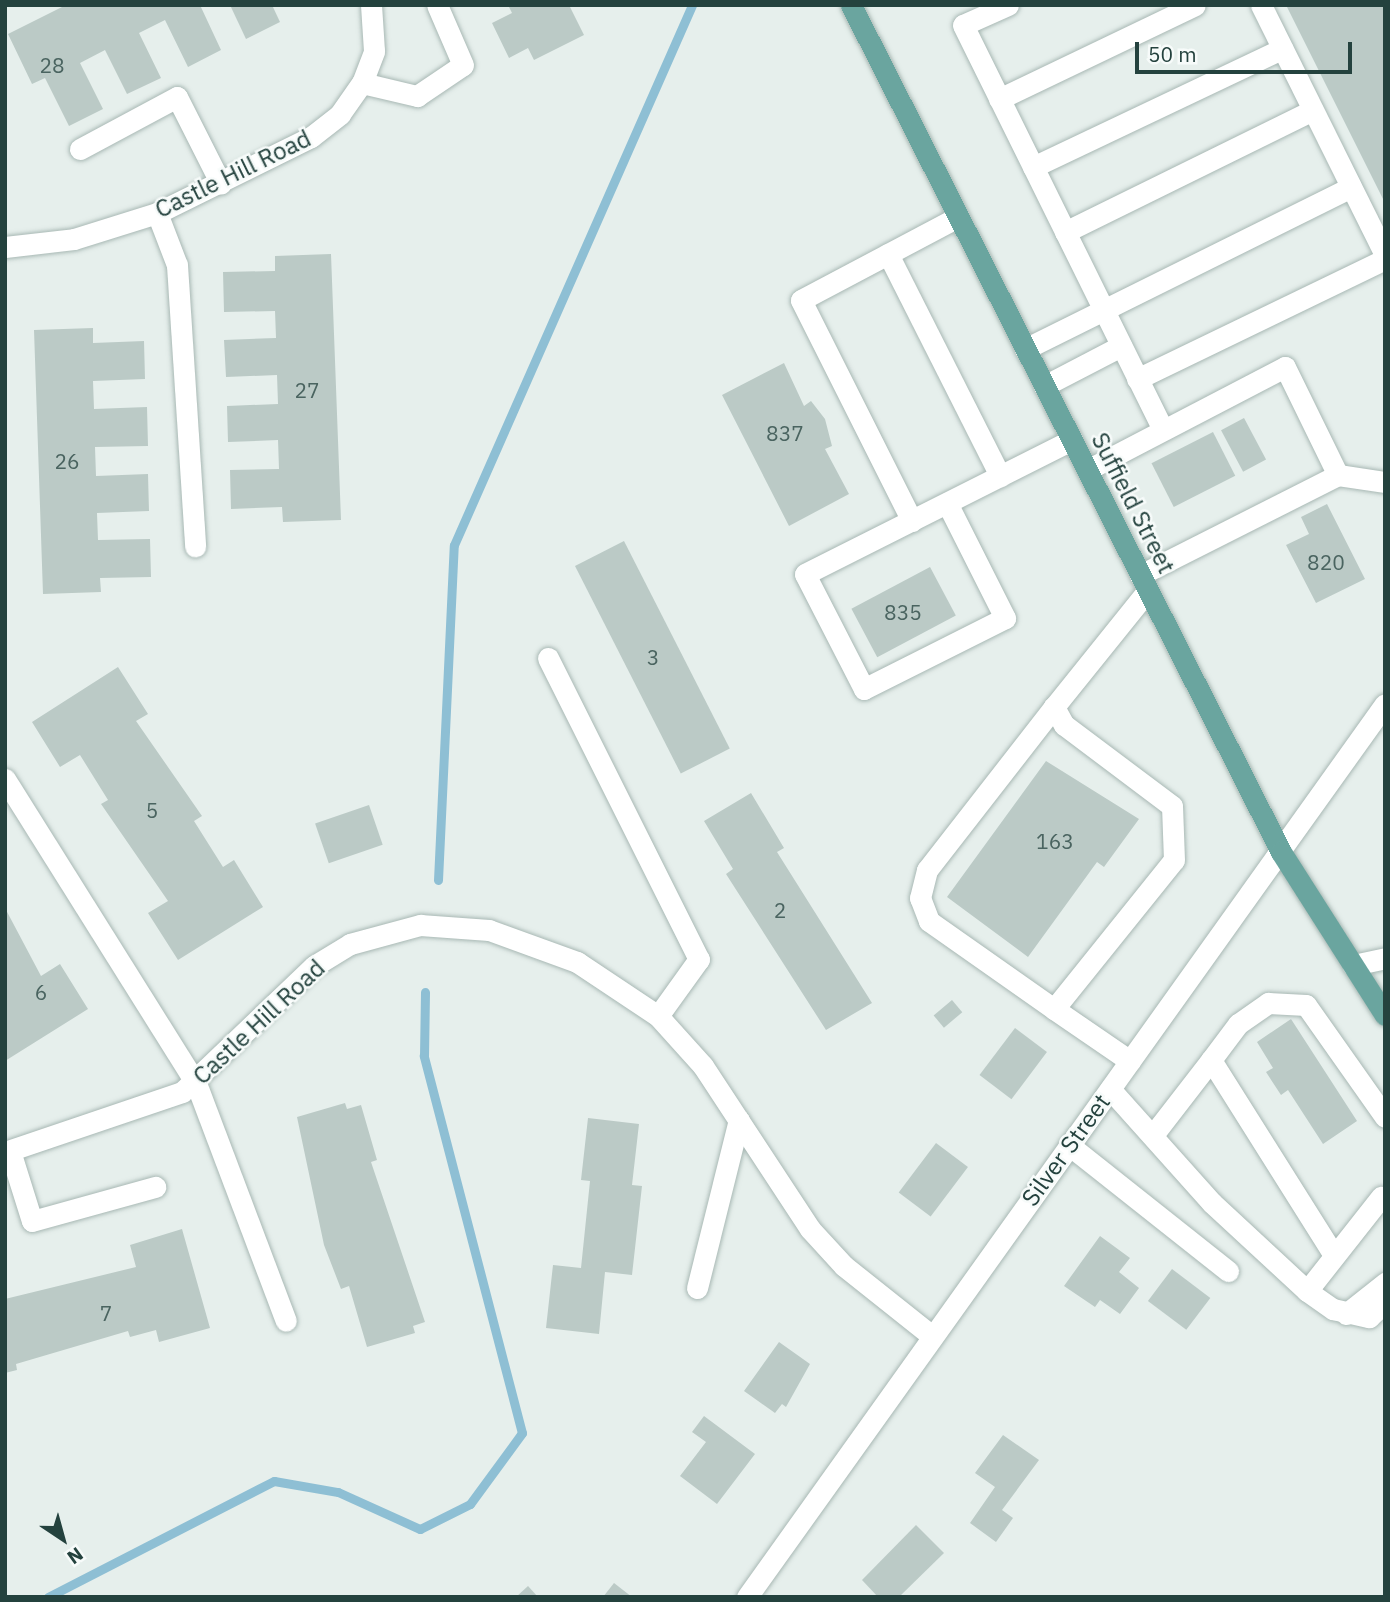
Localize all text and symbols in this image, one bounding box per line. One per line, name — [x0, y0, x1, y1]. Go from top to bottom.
scale bar — [1138, 28, 1355, 72]
text: 50 m — [1148, 40, 1197, 68]
house number: 28 — [39, 52, 65, 78]
street label: Castle Hill Road — [150, 124, 316, 224]
house number: 27 — [294, 377, 320, 403]
house number: 837 — [766, 420, 804, 446]
street label: Suffield Street — [1085, 428, 1181, 578]
house number: 26 — [54, 448, 80, 474]
house number: 820 — [1307, 549, 1345, 575]
house number: 835 — [884, 599, 922, 625]
house number: 3 — [647, 644, 659, 670]
house number: 5 — [146, 797, 158, 823]
house number: 163 — [1036, 828, 1074, 854]
house number: 2 — [774, 897, 786, 923]
street label: Castle Hill Road — [187, 954, 331, 1090]
house number: 6 — [35, 979, 47, 1005]
street label: Silver Street — [1016, 1088, 1116, 1212]
house number: 7 — [100, 1300, 112, 1326]
north arrow — [28, 1504, 98, 1574]
text: N — [63, 1542, 88, 1570]

